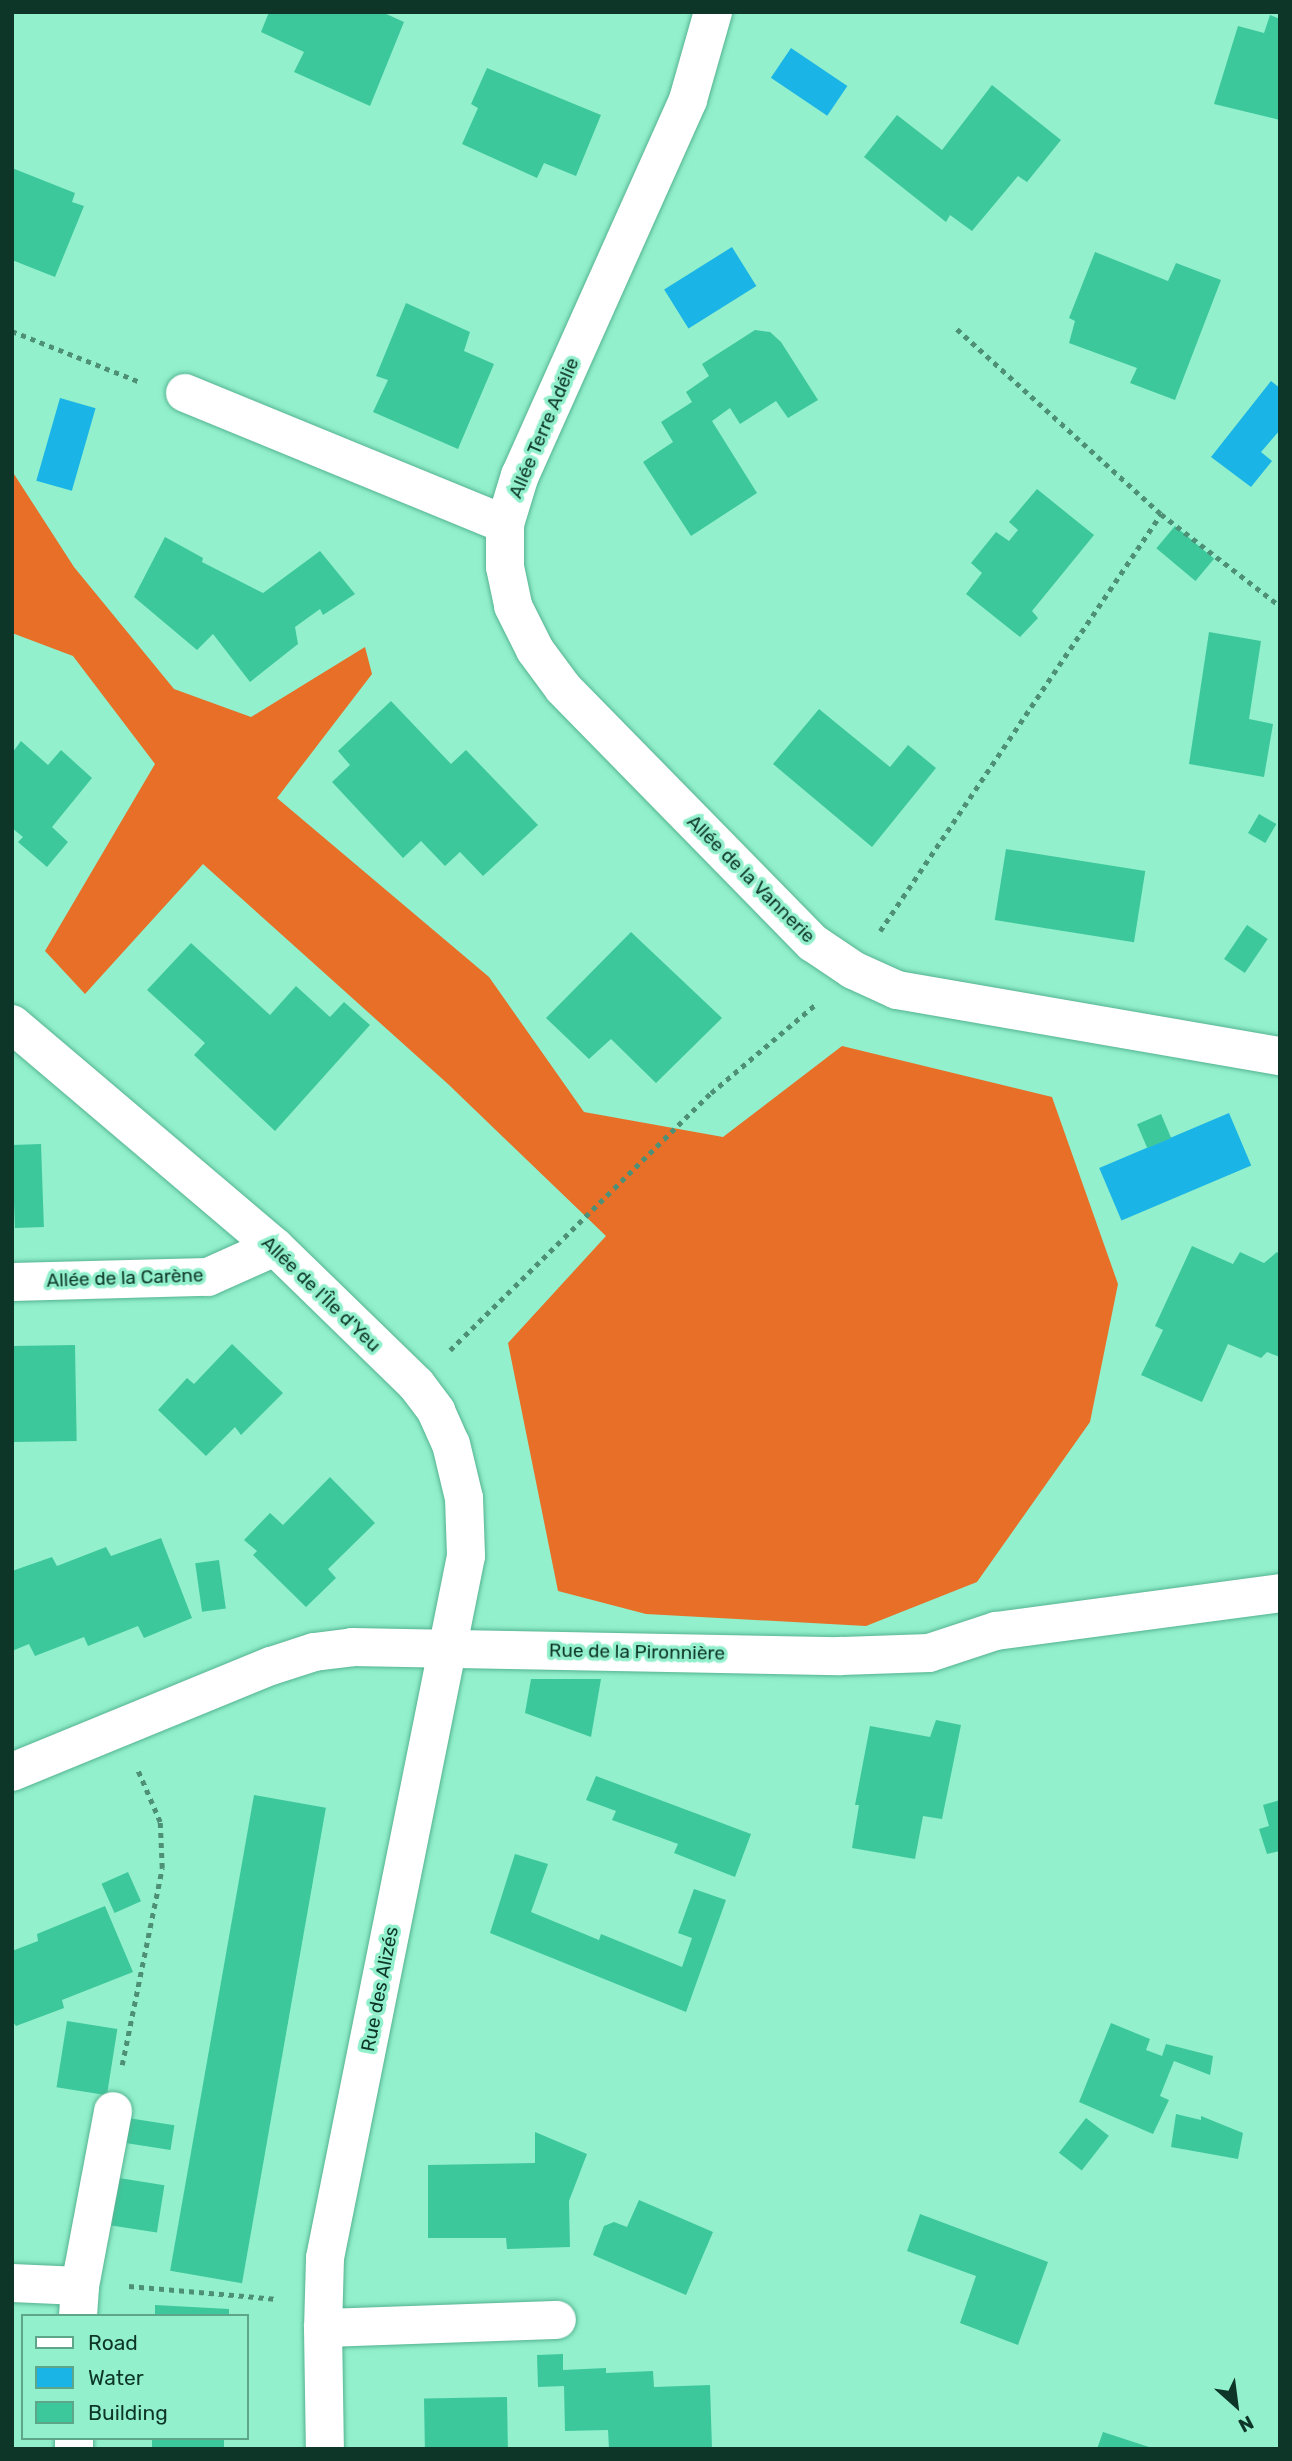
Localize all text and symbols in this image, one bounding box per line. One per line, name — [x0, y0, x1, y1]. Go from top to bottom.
street label: Allée Terre Adélie — [504, 354, 584, 502]
street label: Allée de la Vannerie — [682, 810, 820, 948]
street label: Allée de l'Île d'Yeu — [257, 1231, 385, 1357]
street label: Allée de la Carène — [46, 1264, 204, 1292]
street label: Rue de la Pironnière — [549, 1639, 725, 1665]
street label: Rue des Alizés — [357, 1924, 403, 2054]
legend — [21, 2314, 248, 2440]
text: Road — [88, 2330, 138, 2355]
text: Water — [88, 2365, 144, 2390]
north arrow — [1201, 2370, 1271, 2440]
text: Building — [88, 2400, 168, 2425]
text: N — [1235, 2411, 1258, 2437]

